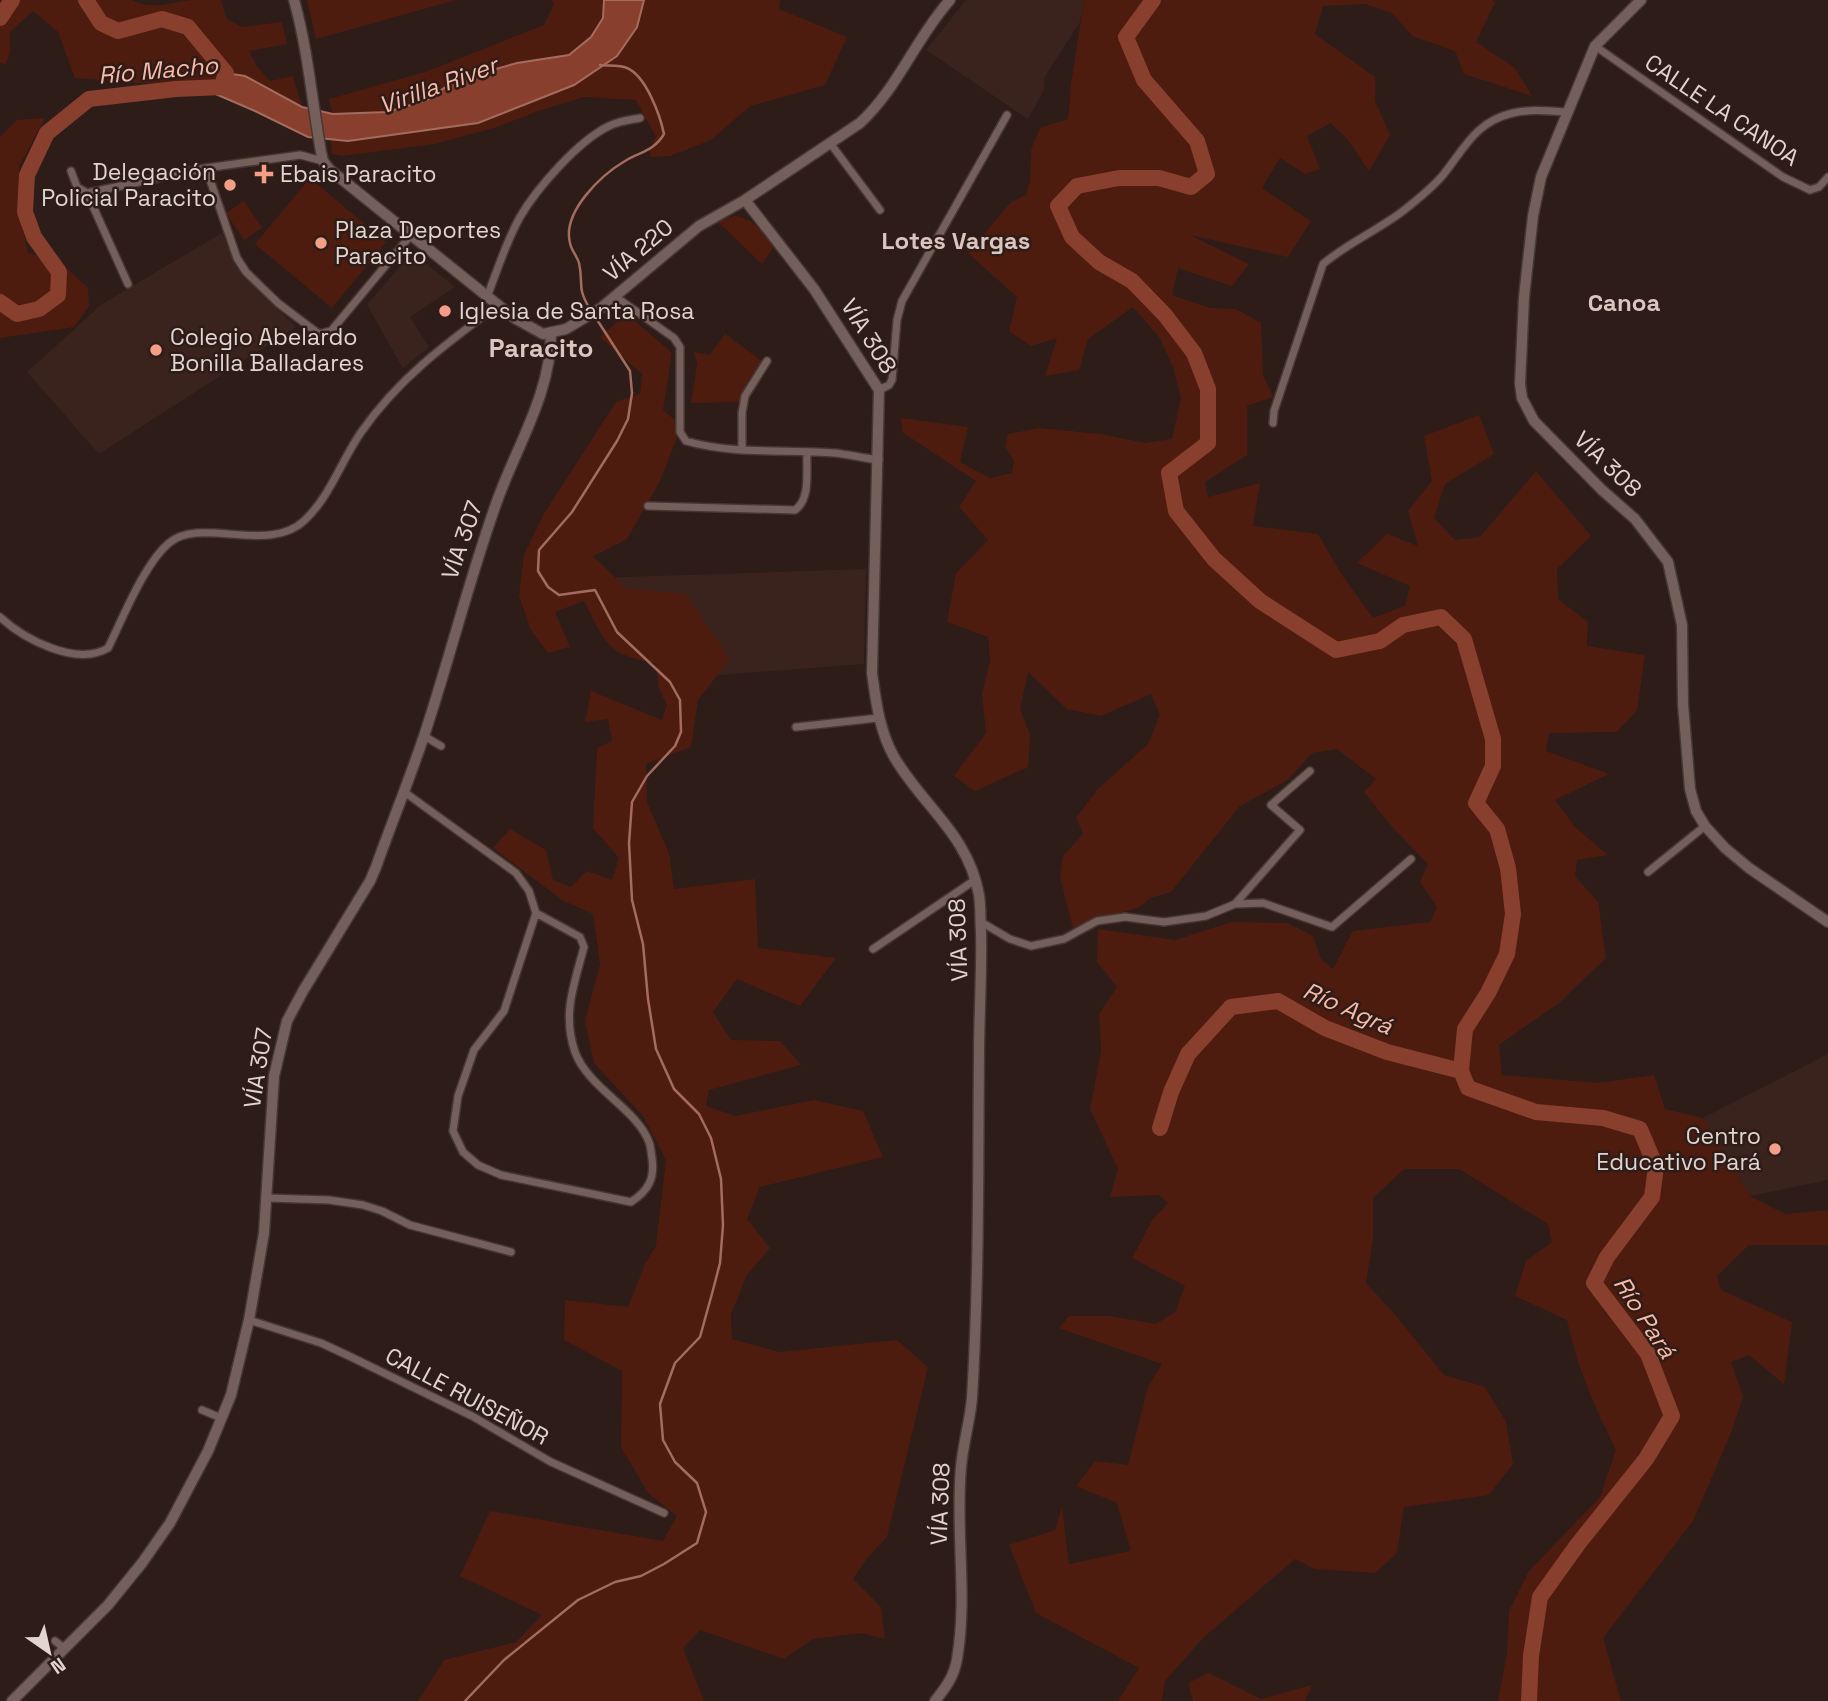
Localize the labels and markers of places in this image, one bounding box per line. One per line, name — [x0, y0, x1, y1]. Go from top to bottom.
place label: Delegación Policial Paracito — [41, 157, 216, 213]
place label: Ebais Paracito — [280, 159, 436, 189]
marker: Ebais Paracito — [254, 164, 274, 184]
marker: Delegación Policial Paracito — [222, 177, 238, 193]
place label: Plaza Deportes Paracito — [335, 215, 501, 271]
marker: Plaza Deportes Paracito — [313, 235, 329, 251]
place label: Iglesia de Santa Rosa — [459, 296, 695, 326]
marker: Iglesia de Santa Rosa — [437, 303, 453, 319]
place label: Colegio Abelardo Bonilla Balladares — [170, 322, 364, 378]
marker: Colegio Abelardo Bonilla Balladares — [148, 342, 164, 358]
place label: Centro Educativo Pará — [1596, 1121, 1761, 1177]
marker: Centro Educativo Pará — [1767, 1141, 1783, 1157]

